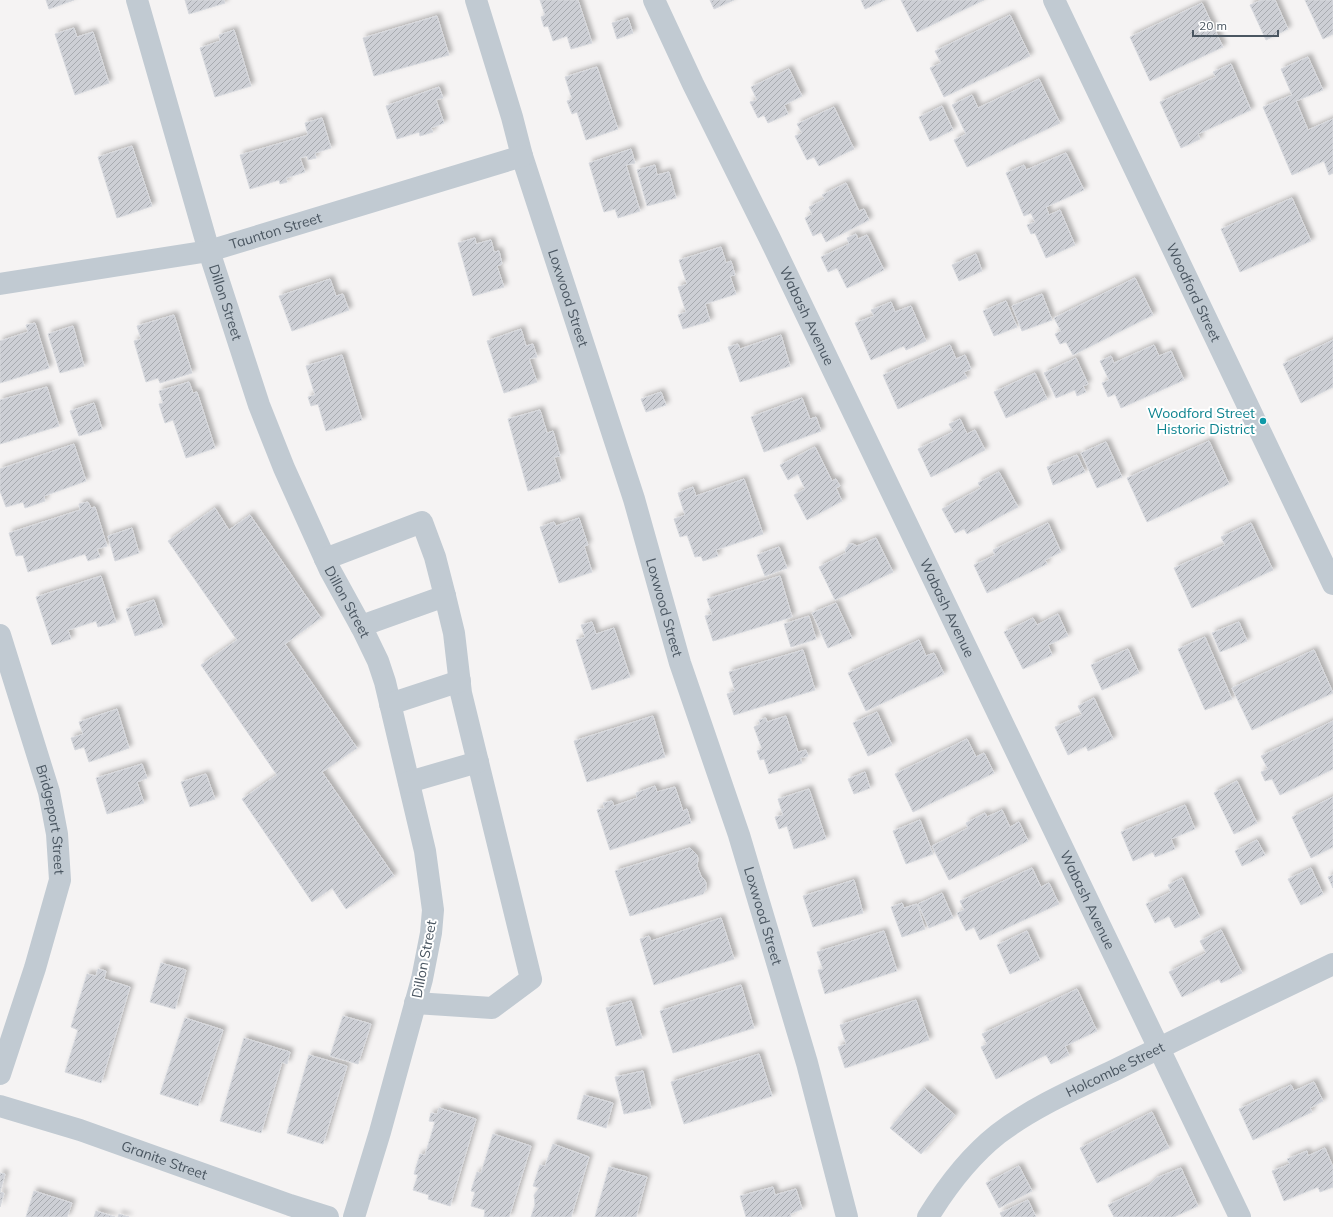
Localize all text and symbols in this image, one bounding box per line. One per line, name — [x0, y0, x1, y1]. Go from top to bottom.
scale bar — [1193, 12, 1278, 38]
text: 20 m — [1199, 18, 1227, 33]
street label: Taunton Street — [227, 208, 324, 253]
street label: Woodford Street — [1162, 240, 1225, 345]
street label: Loxwood Street — [544, 247, 593, 349]
street label: Dillon Street — [205, 262, 246, 343]
street label: Wabash Avenue — [776, 263, 838, 368]
place label: Woodford Street Historic District — [1148, 404, 1255, 438]
marker: Woodford Street Historic District — [1258, 416, 1268, 426]
street label: Loxwood Street — [642, 556, 687, 659]
street label: Wabash Avenue — [916, 556, 979, 660]
street label: Dillon Street — [321, 563, 374, 641]
street label: Bridgeport Street — [32, 762, 69, 875]
street label: Wabash Avenue — [1056, 848, 1119, 952]
street label: Loxwood Street — [740, 865, 786, 967]
street label: Dillon Street — [408, 918, 440, 1000]
street label: Holcombe Street — [1063, 1038, 1167, 1101]
street label: Granite Street — [119, 1136, 210, 1184]

